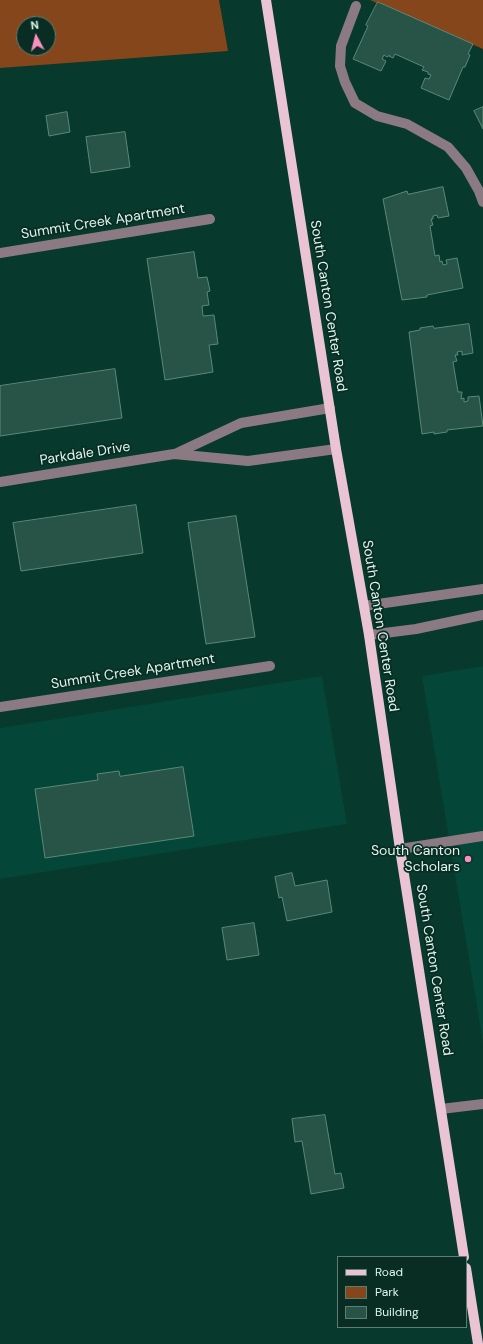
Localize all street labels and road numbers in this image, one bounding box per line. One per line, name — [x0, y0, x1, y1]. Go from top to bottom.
street label: Summit Creek Apartment — [20, 201, 186, 243]
street label: South Canton Center Road — [306, 219, 350, 393]
street label: Parkdale Drive — [39, 439, 131, 469]
street label: South Canton Center Road — [358, 539, 402, 713]
street label: Summit Creek Apartment — [50, 651, 216, 693]
street label: South Canton Center Road — [412, 883, 456, 1057]

